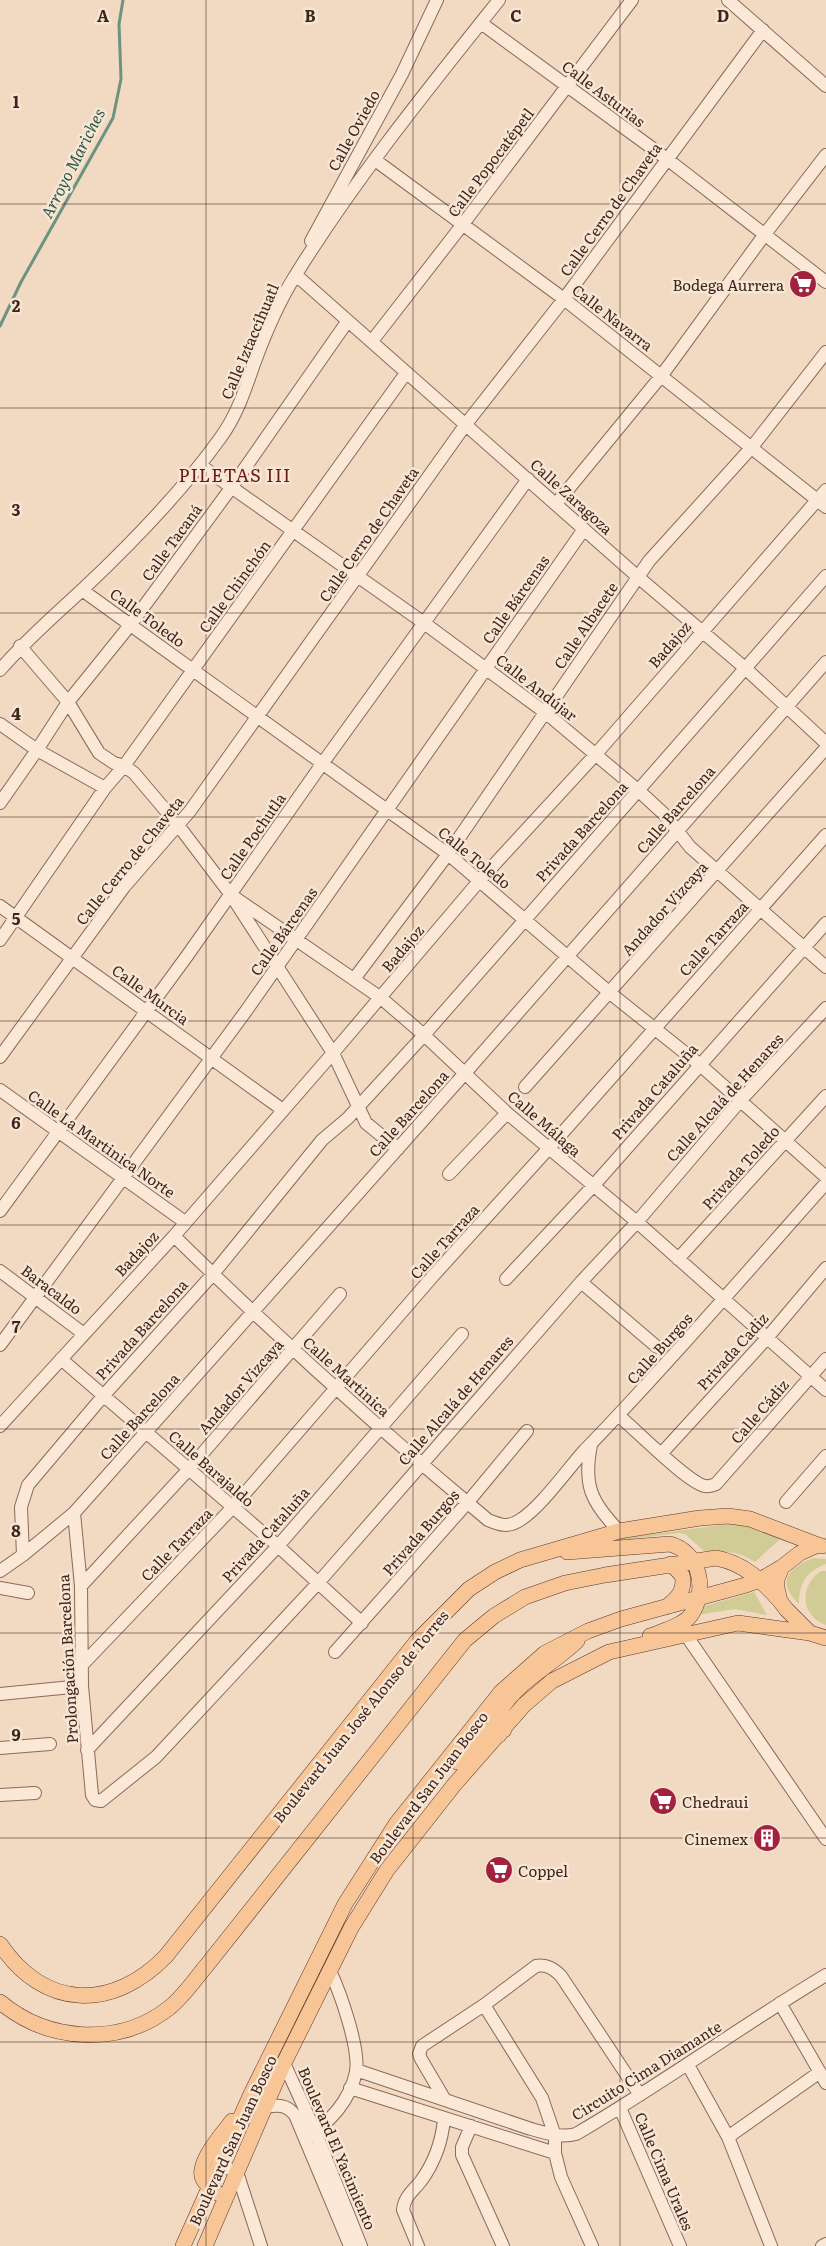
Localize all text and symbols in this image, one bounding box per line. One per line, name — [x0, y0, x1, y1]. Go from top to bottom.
text: A — [97, 3, 109, 27]
text: B — [304, 3, 316, 27]
text: C — [510, 3, 522, 27]
text: D — [717, 3, 729, 27]
street label: Calle Asturias — [558, 54, 651, 132]
street label: Calle Oviedo — [321, 85, 385, 175]
text: 1 — [13, 89, 20, 113]
street label: Calle Popocatépetl — [441, 103, 539, 221]
water label: Arroyo Mariches — [34, 104, 110, 222]
street label: Calle Cerro de Chaveta — [553, 137, 667, 281]
supermarket icon: Bodega Aurrera — [788, 269, 818, 299]
place label: Bodega Aurrera — [672, 273, 785, 296]
street label: Calle Navarra — [568, 278, 659, 357]
street label: Calle Iztaccíhuatl — [214, 279, 284, 403]
text: 2 — [12, 293, 21, 317]
street label: Calle Zaragoza — [526, 453, 619, 540]
district label: PILETAS III — [179, 461, 291, 488]
street label: Calle Cerro de Chaveta — [312, 461, 424, 606]
text: 3 — [12, 497, 21, 521]
street label: Calle Tacaná — [135, 498, 207, 585]
street label: Calle Chinchón — [192, 535, 276, 637]
street label: Calle Bárcenas — [476, 550, 554, 648]
street label: Calle Albacete — [547, 577, 623, 673]
street label: Calle Toledo — [106, 582, 191, 652]
street label: Badajoz — [642, 615, 696, 673]
street label: Calle Andújar — [491, 648, 583, 726]
text: 4 — [11, 701, 21, 725]
street label: Calle Barcelona — [630, 759, 720, 858]
street label: Privada Barcelona — [529, 775, 633, 887]
street label: Calle Pochutla — [213, 787, 291, 884]
street label: Calle Cerro de Chaveta — [70, 790, 189, 930]
street label: Calle Toledo — [434, 820, 517, 894]
street label: Andador Vizcaya — [615, 855, 713, 960]
street label: Calle Bárcenas — [244, 882, 322, 980]
street label: Calle Tarraza — [673, 894, 754, 981]
text: 5 — [12, 906, 21, 930]
street label: Badajoz — [375, 919, 429, 977]
street label: Calle Murcia — [108, 958, 195, 1030]
street label: Calle Alcalá de Henares — [660, 1028, 788, 1166]
street label: Privada Cataluña — [605, 1037, 703, 1145]
street label: Calle Barcelona — [363, 1064, 454, 1162]
street label: Calle La Martinica Norte — [24, 1083, 181, 1203]
street label: Calle Málaga — [503, 1084, 588, 1162]
text: 6 — [11, 1110, 21, 1134]
street label: Privada Toledo — [696, 1120, 784, 1214]
street label: Calle Tarraza — [404, 1197, 485, 1284]
street label: Badajoz — [109, 1225, 163, 1281]
street label: Baracaldo — [17, 1258, 88, 1320]
street label: Privada Barcelona — [89, 1273, 193, 1385]
street label: Calle Burgos — [621, 1307, 697, 1389]
street label: Privada Cadiz — [691, 1307, 773, 1395]
text: 7 — [12, 1314, 21, 1338]
street label: Calle Alcalá de Henares — [392, 1330, 518, 1470]
street label: Calle Martinica — [298, 1331, 396, 1422]
street label: Andador Vizcaya — [192, 1333, 289, 1439]
street label: Calle Barcelona — [94, 1367, 185, 1465]
street label: Calle Cádiz — [724, 1374, 794, 1448]
street label: Calle Barajaldo — [164, 1424, 260, 1512]
street label: Privada Cataluña — [216, 1480, 315, 1587]
street label: Privada Burgos — [376, 1484, 464, 1580]
street label: Calle Tarraza — [135, 1501, 218, 1586]
text: 8 — [11, 1518, 21, 1542]
street label: Prolongación Barcelona — [51, 1573, 83, 1744]
street label: Boulevard Juan José Alonso de Torres — [267, 1604, 453, 1827]
street label: Boulevard San Juan Bosco — [363, 1706, 493, 1868]
text: 9 — [11, 1722, 21, 1746]
supermarket icon: Chedraui — [648, 1786, 678, 1816]
place label: Chedraui — [682, 1790, 748, 1813]
building icon: Cinemex — [752, 1823, 782, 1853]
place label: Cinemex — [684, 1827, 748, 1850]
supermarket icon: Coppel — [484, 1855, 514, 1885]
place label: Coppel — [518, 1859, 568, 1882]
street label: Circuito Cima Diamante — [567, 2014, 726, 2126]
street label: Boulevard San Juan Bosco — [182, 2051, 282, 2229]
street label: Boulevard El Yacimiento — [293, 2063, 383, 2233]
street label: Calle Cima Urales — [630, 2108, 700, 2234]

